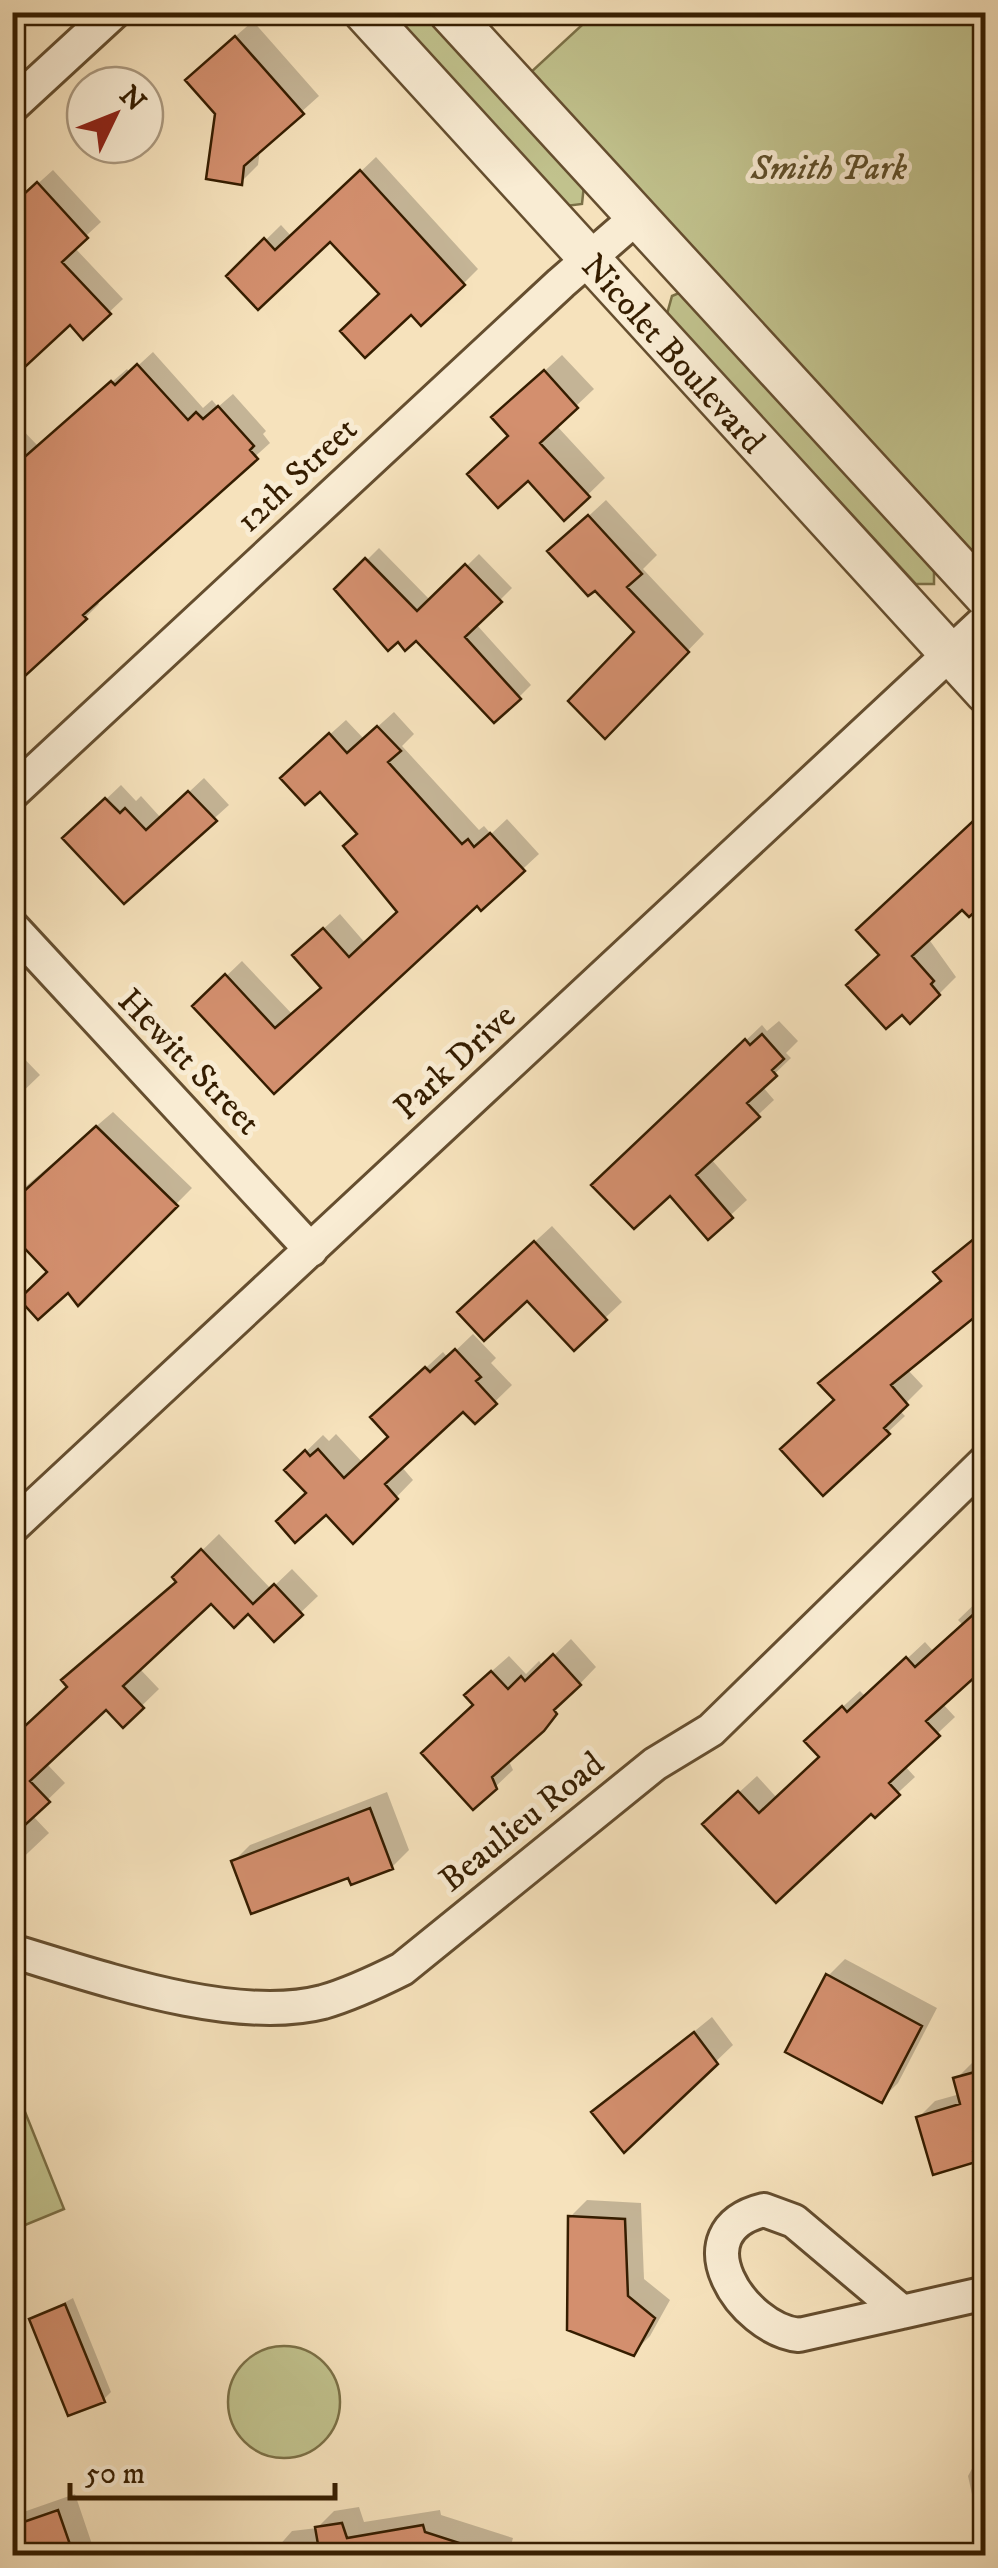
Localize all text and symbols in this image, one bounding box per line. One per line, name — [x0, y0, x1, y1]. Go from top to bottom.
north arrow — [65, 65, 165, 165]
text: N — [112, 79, 153, 119]
park label: Smith Park — [750, 147, 908, 191]
street label: Nicolet Boulevard — [571, 245, 774, 464]
street label: 12th Street — [228, 408, 367, 543]
street label: Hewitt Street — [108, 980, 269, 1145]
street label: Park Drive — [385, 995, 526, 1130]
street label: Beaulieu Road — [431, 1742, 614, 1902]
scale bar — [70, 2438, 335, 2500]
text: 50 m — [85, 2456, 145, 2493]

